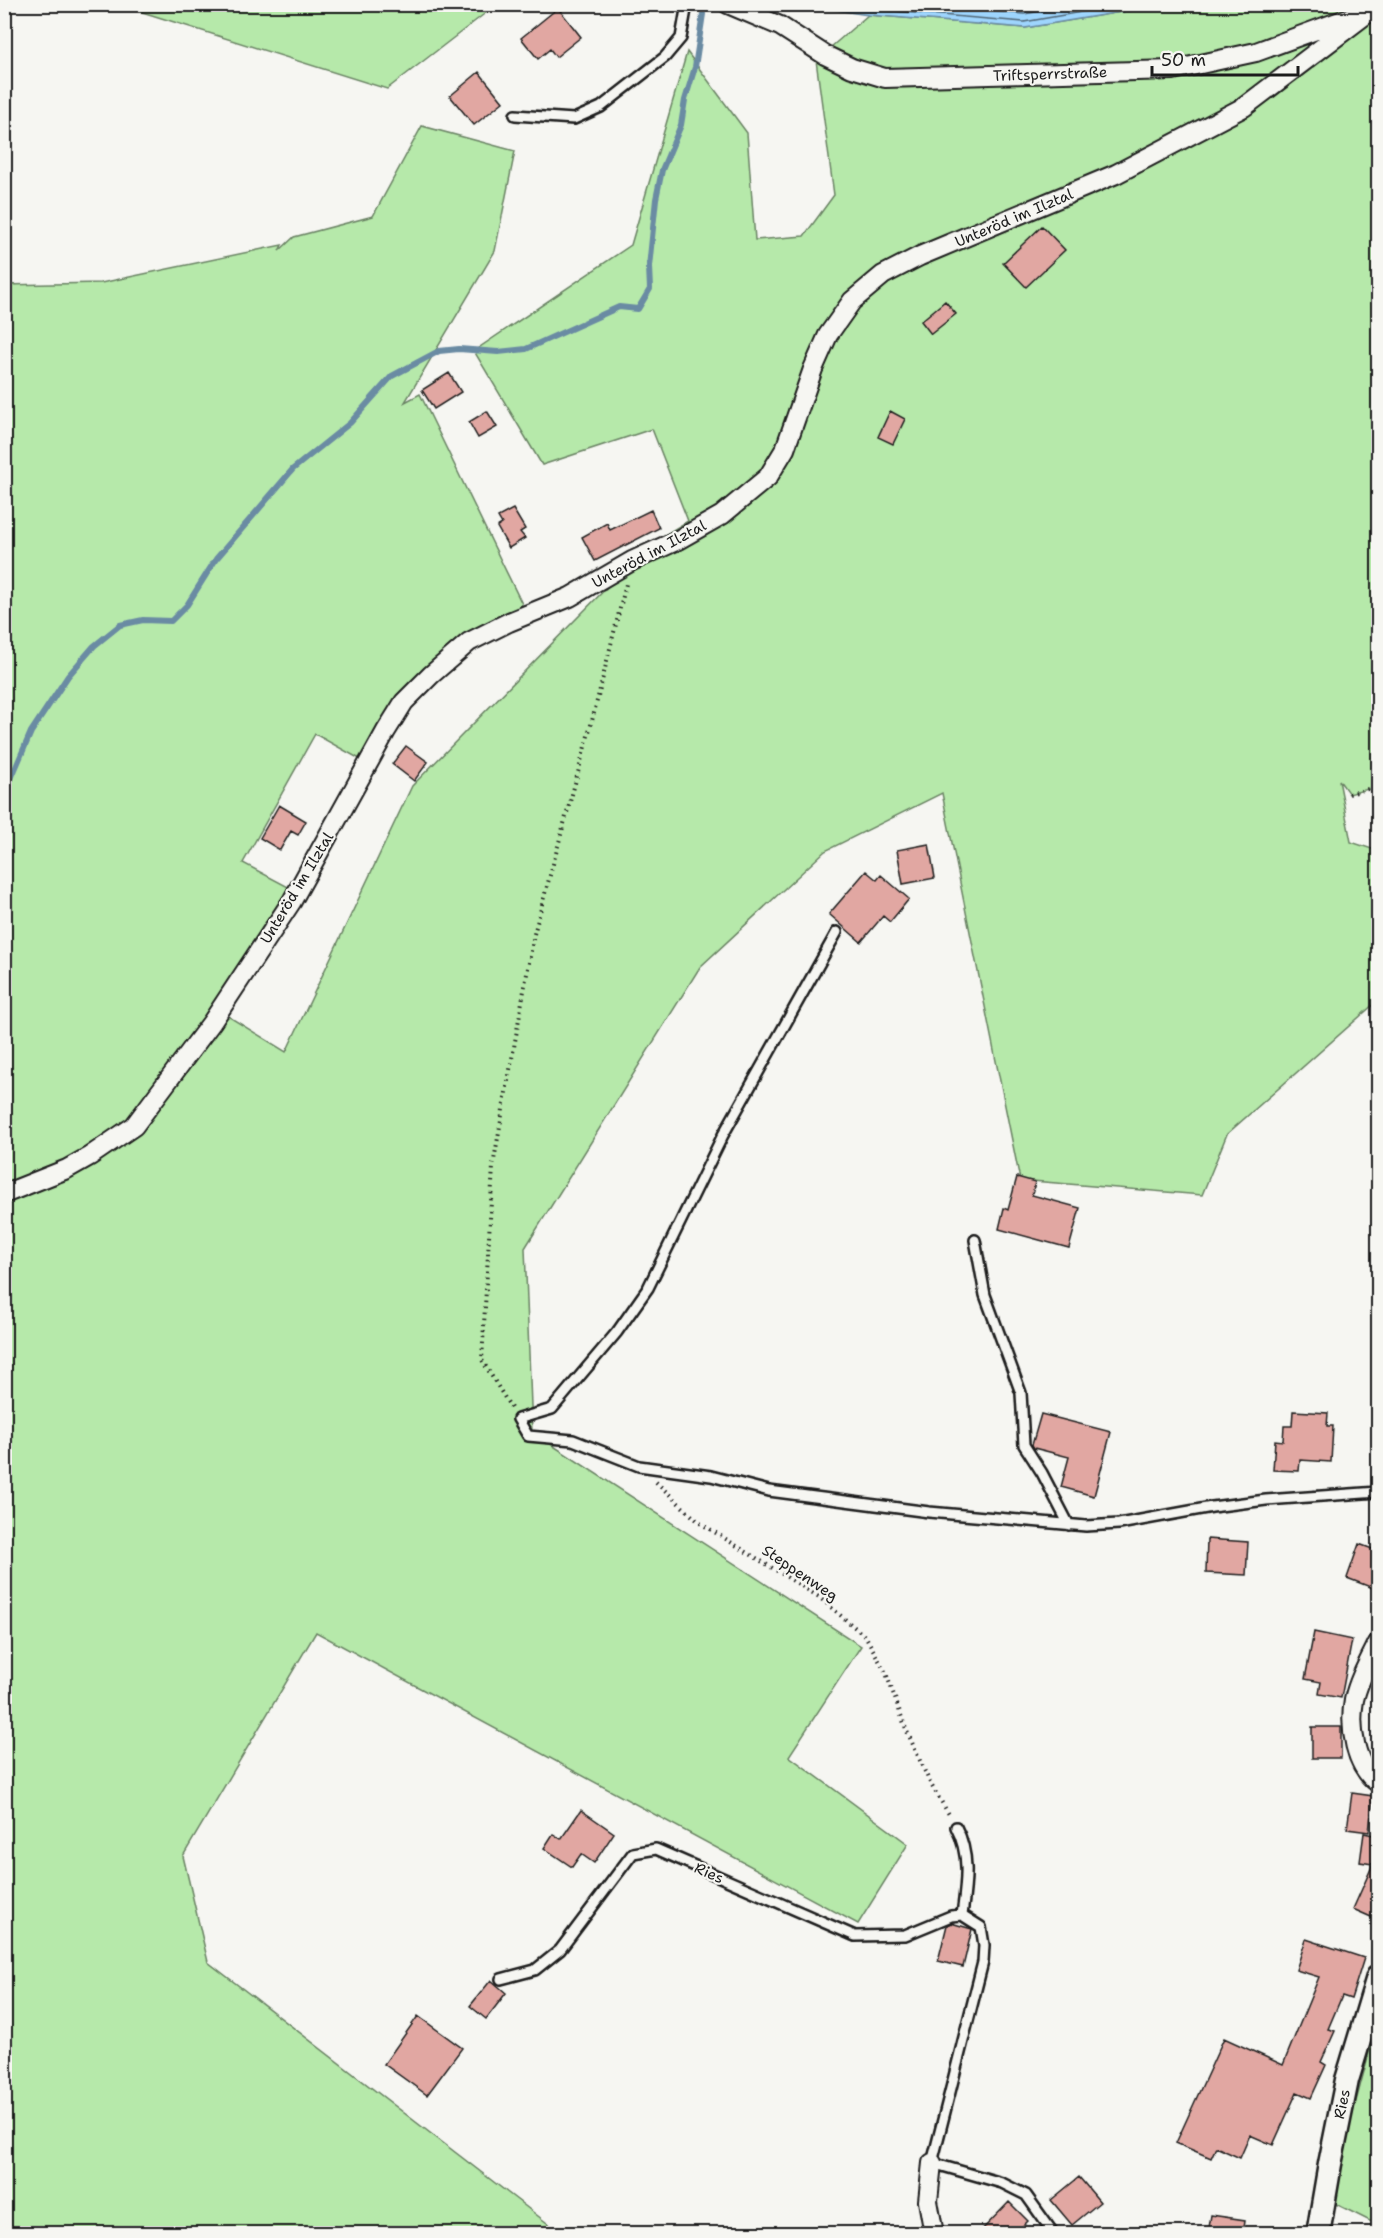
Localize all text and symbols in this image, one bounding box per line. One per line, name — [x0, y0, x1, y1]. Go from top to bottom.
scale bar — [1152, 39, 1298, 77]
text: 50 m — [1161, 48, 1206, 72]
street label: Triftsperrstraße — [992, 62, 1108, 86]
street label: Unteröd im Ilztal — [952, 184, 1077, 252]
street label: Unteröd im Ilztal — [588, 515, 710, 593]
street label: Unteröd im Ilztal — [256, 828, 338, 947]
street label: Steppenweg — [758, 1540, 842, 1606]
street label: Ries — [691, 1858, 727, 1888]
street label: Ries — [1329, 2087, 1355, 2121]

